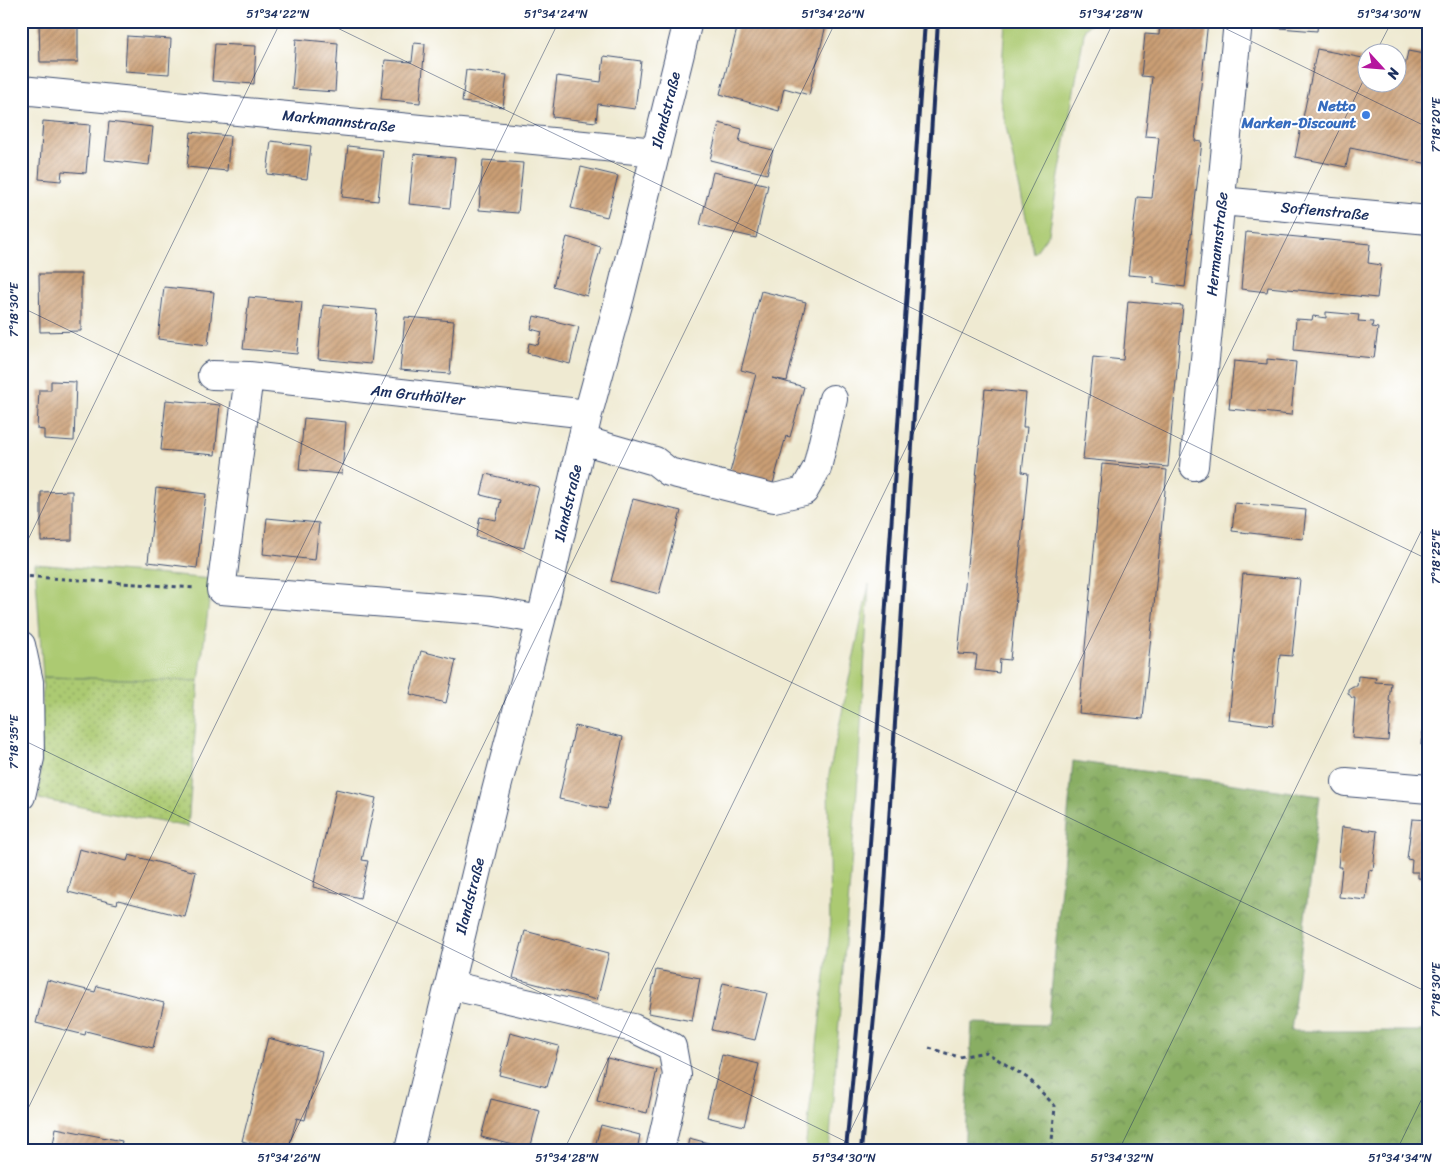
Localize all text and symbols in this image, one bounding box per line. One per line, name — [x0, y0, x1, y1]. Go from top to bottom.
text: 51°34'22"N — [246, 3, 310, 25]
text: 51°34'24"N — [524, 3, 589, 25]
text: 51°34'26"N — [801, 3, 865, 25]
text: 51°34'28"N — [1079, 3, 1143, 25]
text: 51°34'30"N — [1357, 3, 1422, 25]
north arrow — [1358, 42, 1408, 92]
text: N — [1380, 63, 1407, 84]
street label: Ilandstraße — [644, 69, 688, 152]
place label: Netto Marken-Discount — [1240, 93, 1356, 136]
text: 7°18'20"E — [1425, 96, 1447, 153]
street label: Markmannstraße — [281, 102, 397, 140]
marker: Netto Marken-Discount — [1360, 109, 1372, 121]
street label: Hermannstraße — [1199, 190, 1235, 297]
street label: Sofienstraße — [1280, 194, 1371, 228]
text: 7°18'30"E — [3, 281, 25, 337]
street label: Am Gruthölter — [369, 377, 467, 413]
street label: Ilandstraße — [546, 462, 589, 545]
text: 7°18'25"E — [1425, 528, 1447, 584]
text: 7°18'35"E — [3, 713, 25, 769]
street label: Ilandstraße — [448, 855, 492, 938]
text: 7°18'30"E — [1425, 961, 1447, 1017]
text: 51°34'26"N — [257, 1147, 321, 1169]
text: 51°34'28"N — [535, 1147, 599, 1169]
text: 51°34'30"N — [812, 1147, 877, 1169]
text: 51°34'32"N — [1091, 1147, 1154, 1169]
text: 51°34'34"N — [1368, 1147, 1432, 1169]

